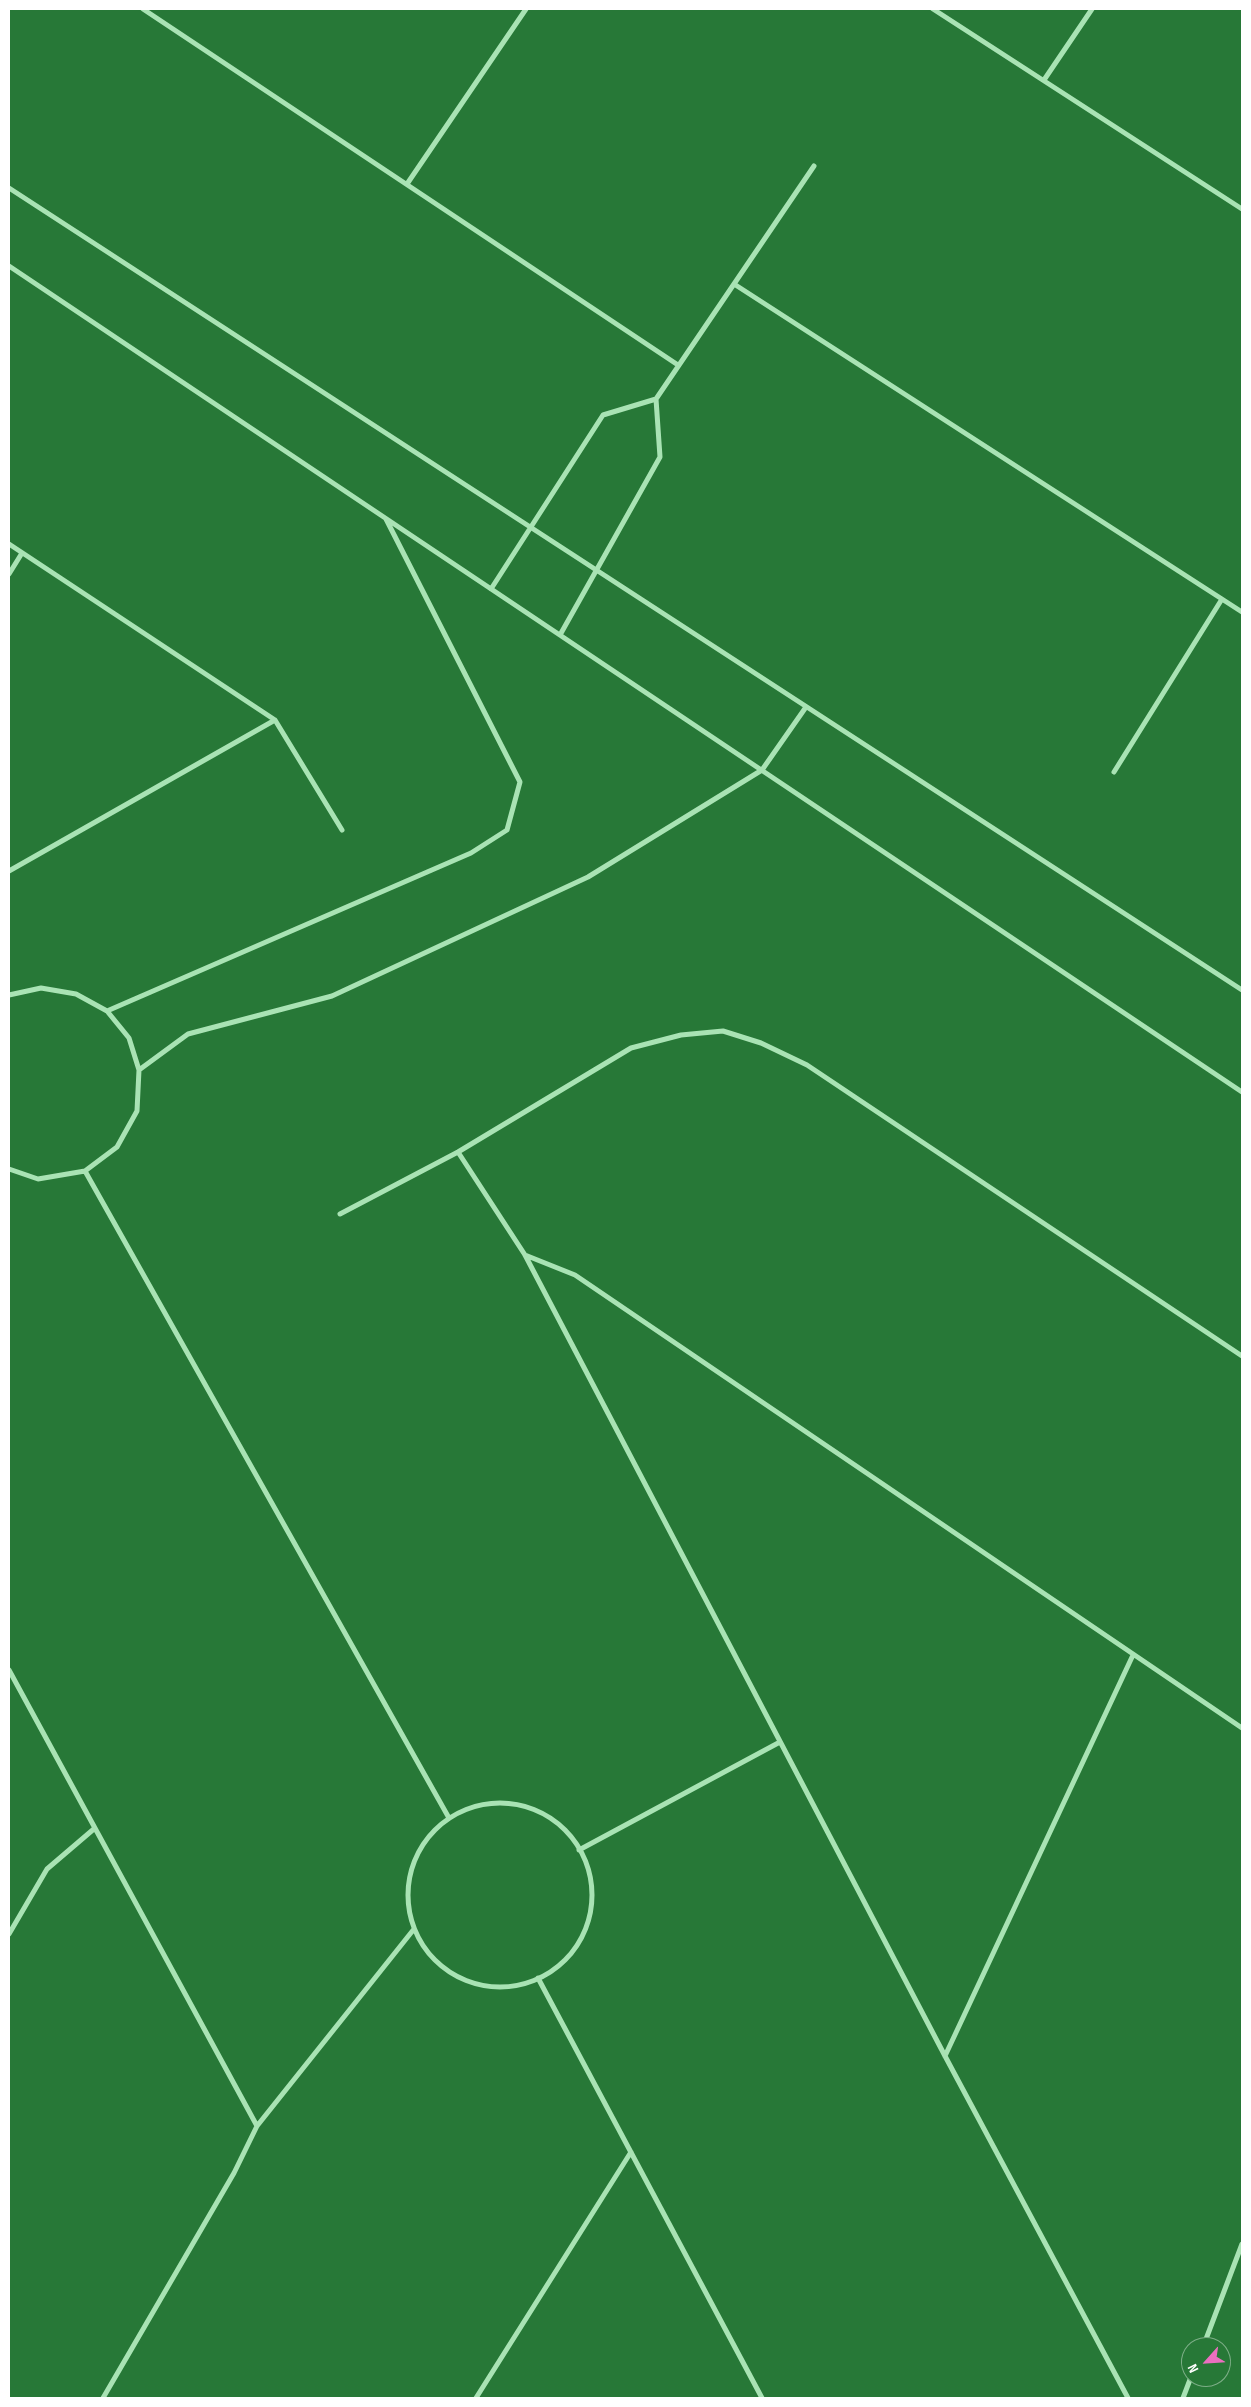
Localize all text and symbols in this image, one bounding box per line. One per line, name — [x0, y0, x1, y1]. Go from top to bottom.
north arrow — [1181, 2337, 1231, 2387]
text: N — [1184, 2361, 1202, 2375]

